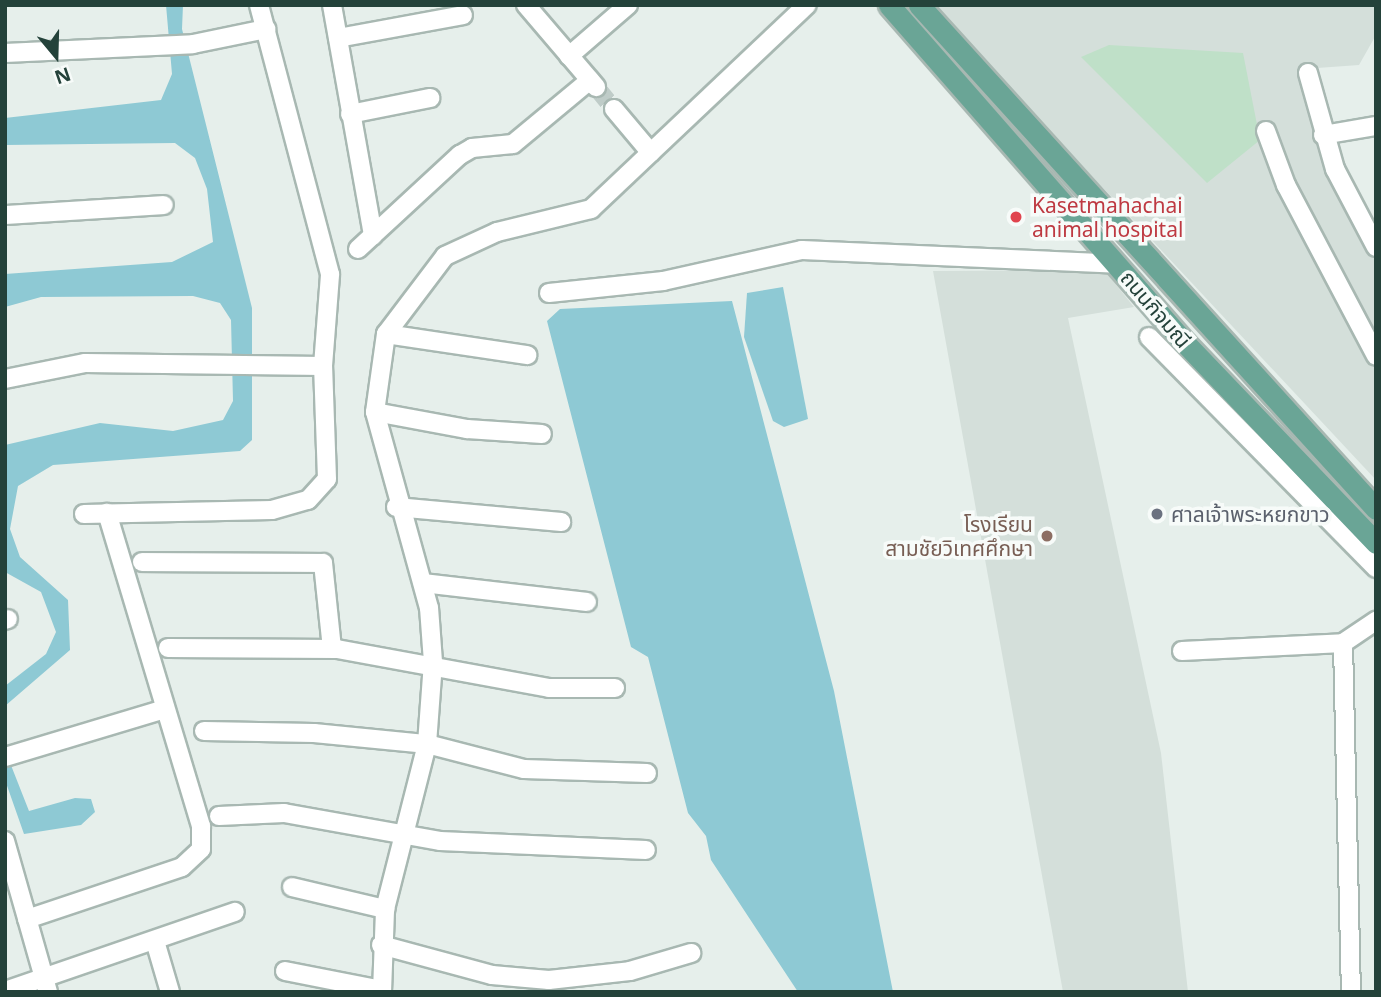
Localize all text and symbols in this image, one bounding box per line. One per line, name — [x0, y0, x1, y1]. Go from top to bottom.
north arrow — [21, 21, 91, 91]
text: N — [51, 61, 74, 91]
place label: Kasetmahachai animal hospital — [1032, 192, 1183, 242]
marker: Kasetmahachai animal hospital — [1006, 207, 1026, 227]
street label: ถนนกิจมณี — [1116, 265, 1196, 353]
place label: ศาลเจ้าพระหยกขาว — [1171, 501, 1330, 527]
marker: ศาลเจ้าพระหยกขาว — [1149, 506, 1165, 522]
place label: โรงเรียน สามชัยวิเทศศึกษา — [885, 511, 1033, 561]
marker: โรงเรียน สามชัยวิเทศศึกษา — [1039, 528, 1055, 544]

